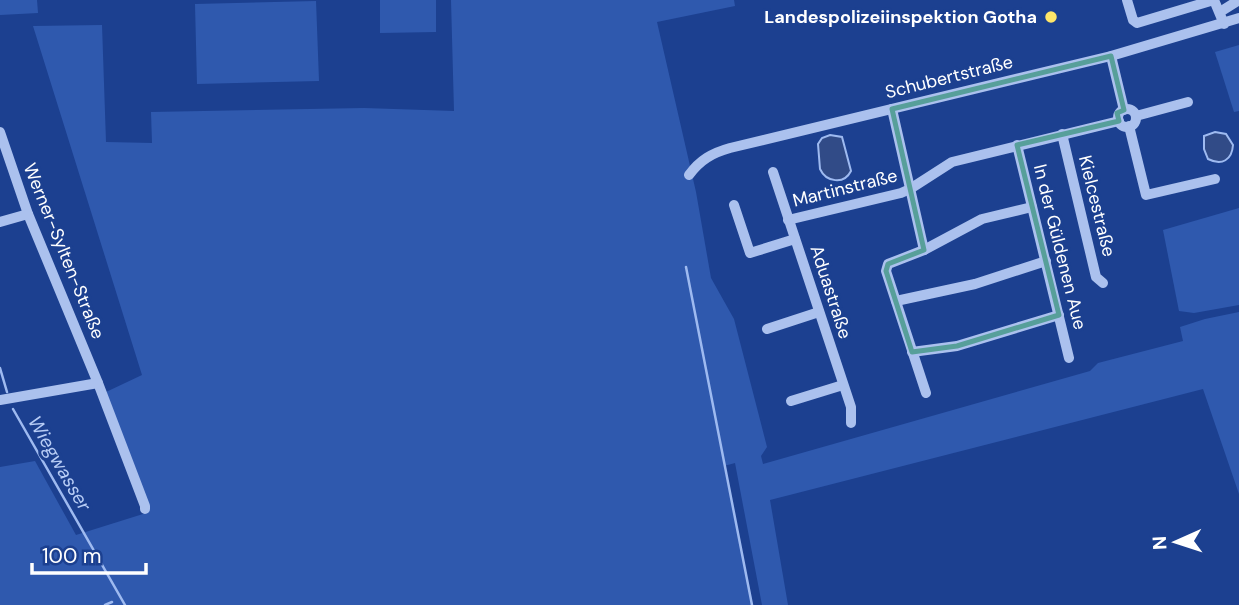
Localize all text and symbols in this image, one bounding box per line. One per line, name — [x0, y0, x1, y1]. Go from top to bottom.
place label: Landespolizeiinspektion Gotha — [764, 5, 1037, 29]
marker: Landespolizeiinspektion Gotha — [1043, 9, 1059, 25]
street label: Schubertstraße — [883, 50, 1015, 104]
street label: Kielcestraße — [1073, 153, 1121, 259]
street label: Werner-Sylten-Straße — [18, 159, 110, 343]
street label: In der Güldenen Aue — [1028, 162, 1092, 332]
street label: Martinstraße — [790, 163, 900, 213]
street label: Aduastraße — [805, 242, 857, 342]
water label: Wiegwasser — [22, 411, 97, 516]
north arrow — [1141, 507, 1211, 577]
scale bar — [32, 532, 145, 576]
text: N — [1147, 535, 1172, 550]
text: 100 m — [42, 542, 102, 570]

